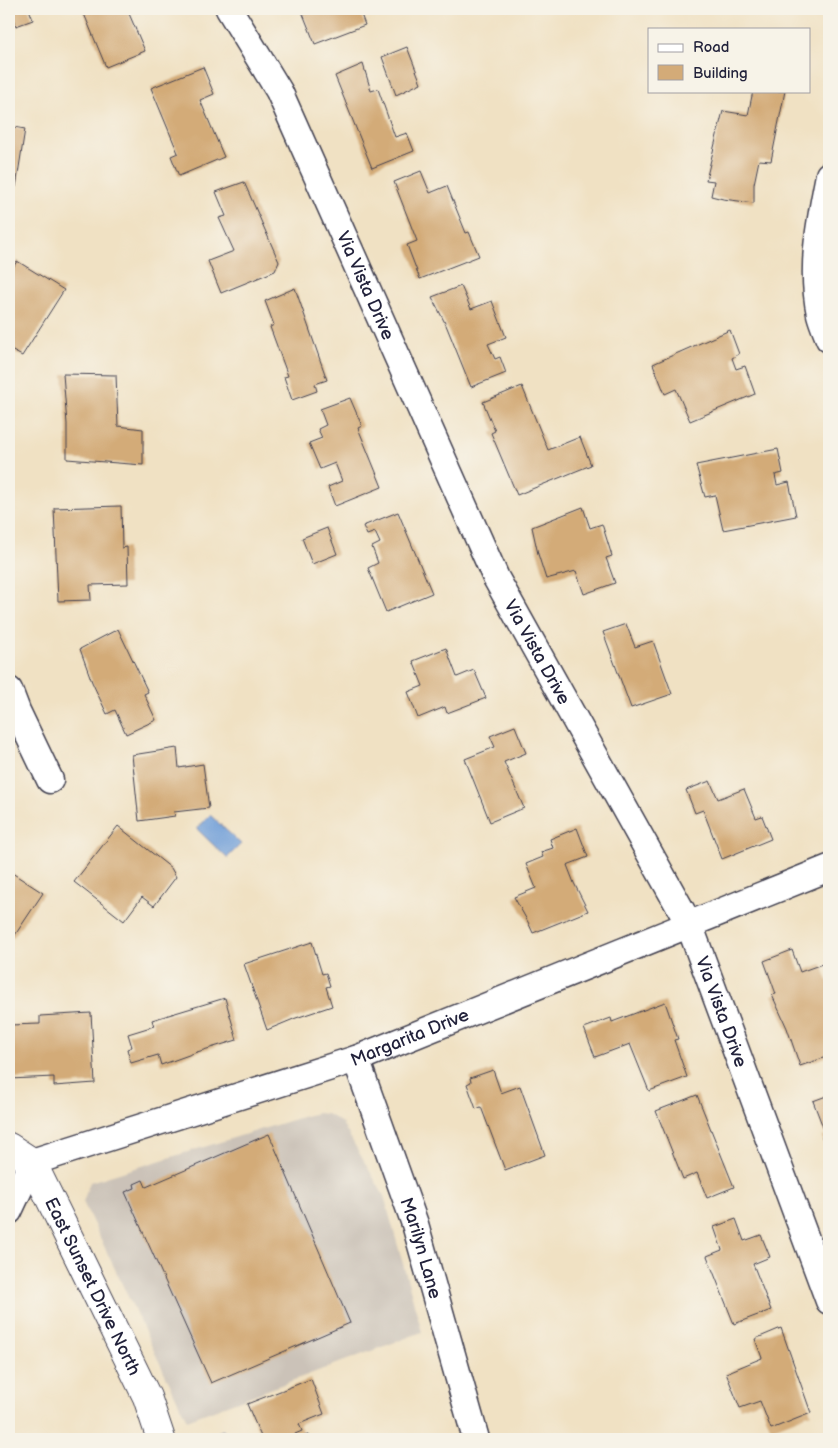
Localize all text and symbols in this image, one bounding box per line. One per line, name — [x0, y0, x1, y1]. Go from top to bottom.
legend — [648, 28, 810, 92]
text: Road — [693, 38, 729, 57]
text: Building — [693, 64, 748, 83]
street label: Via Vista Drive — [332, 228, 399, 343]
street label: Via Vista Drive — [500, 596, 575, 708]
street label: Via Vista Drive — [691, 953, 752, 1070]
street label: Margarita Drive — [347, 1004, 472, 1071]
street label: East Sunset Drive North — [41, 1194, 145, 1379]
street label: Marilyn Lane — [396, 1195, 446, 1301]

